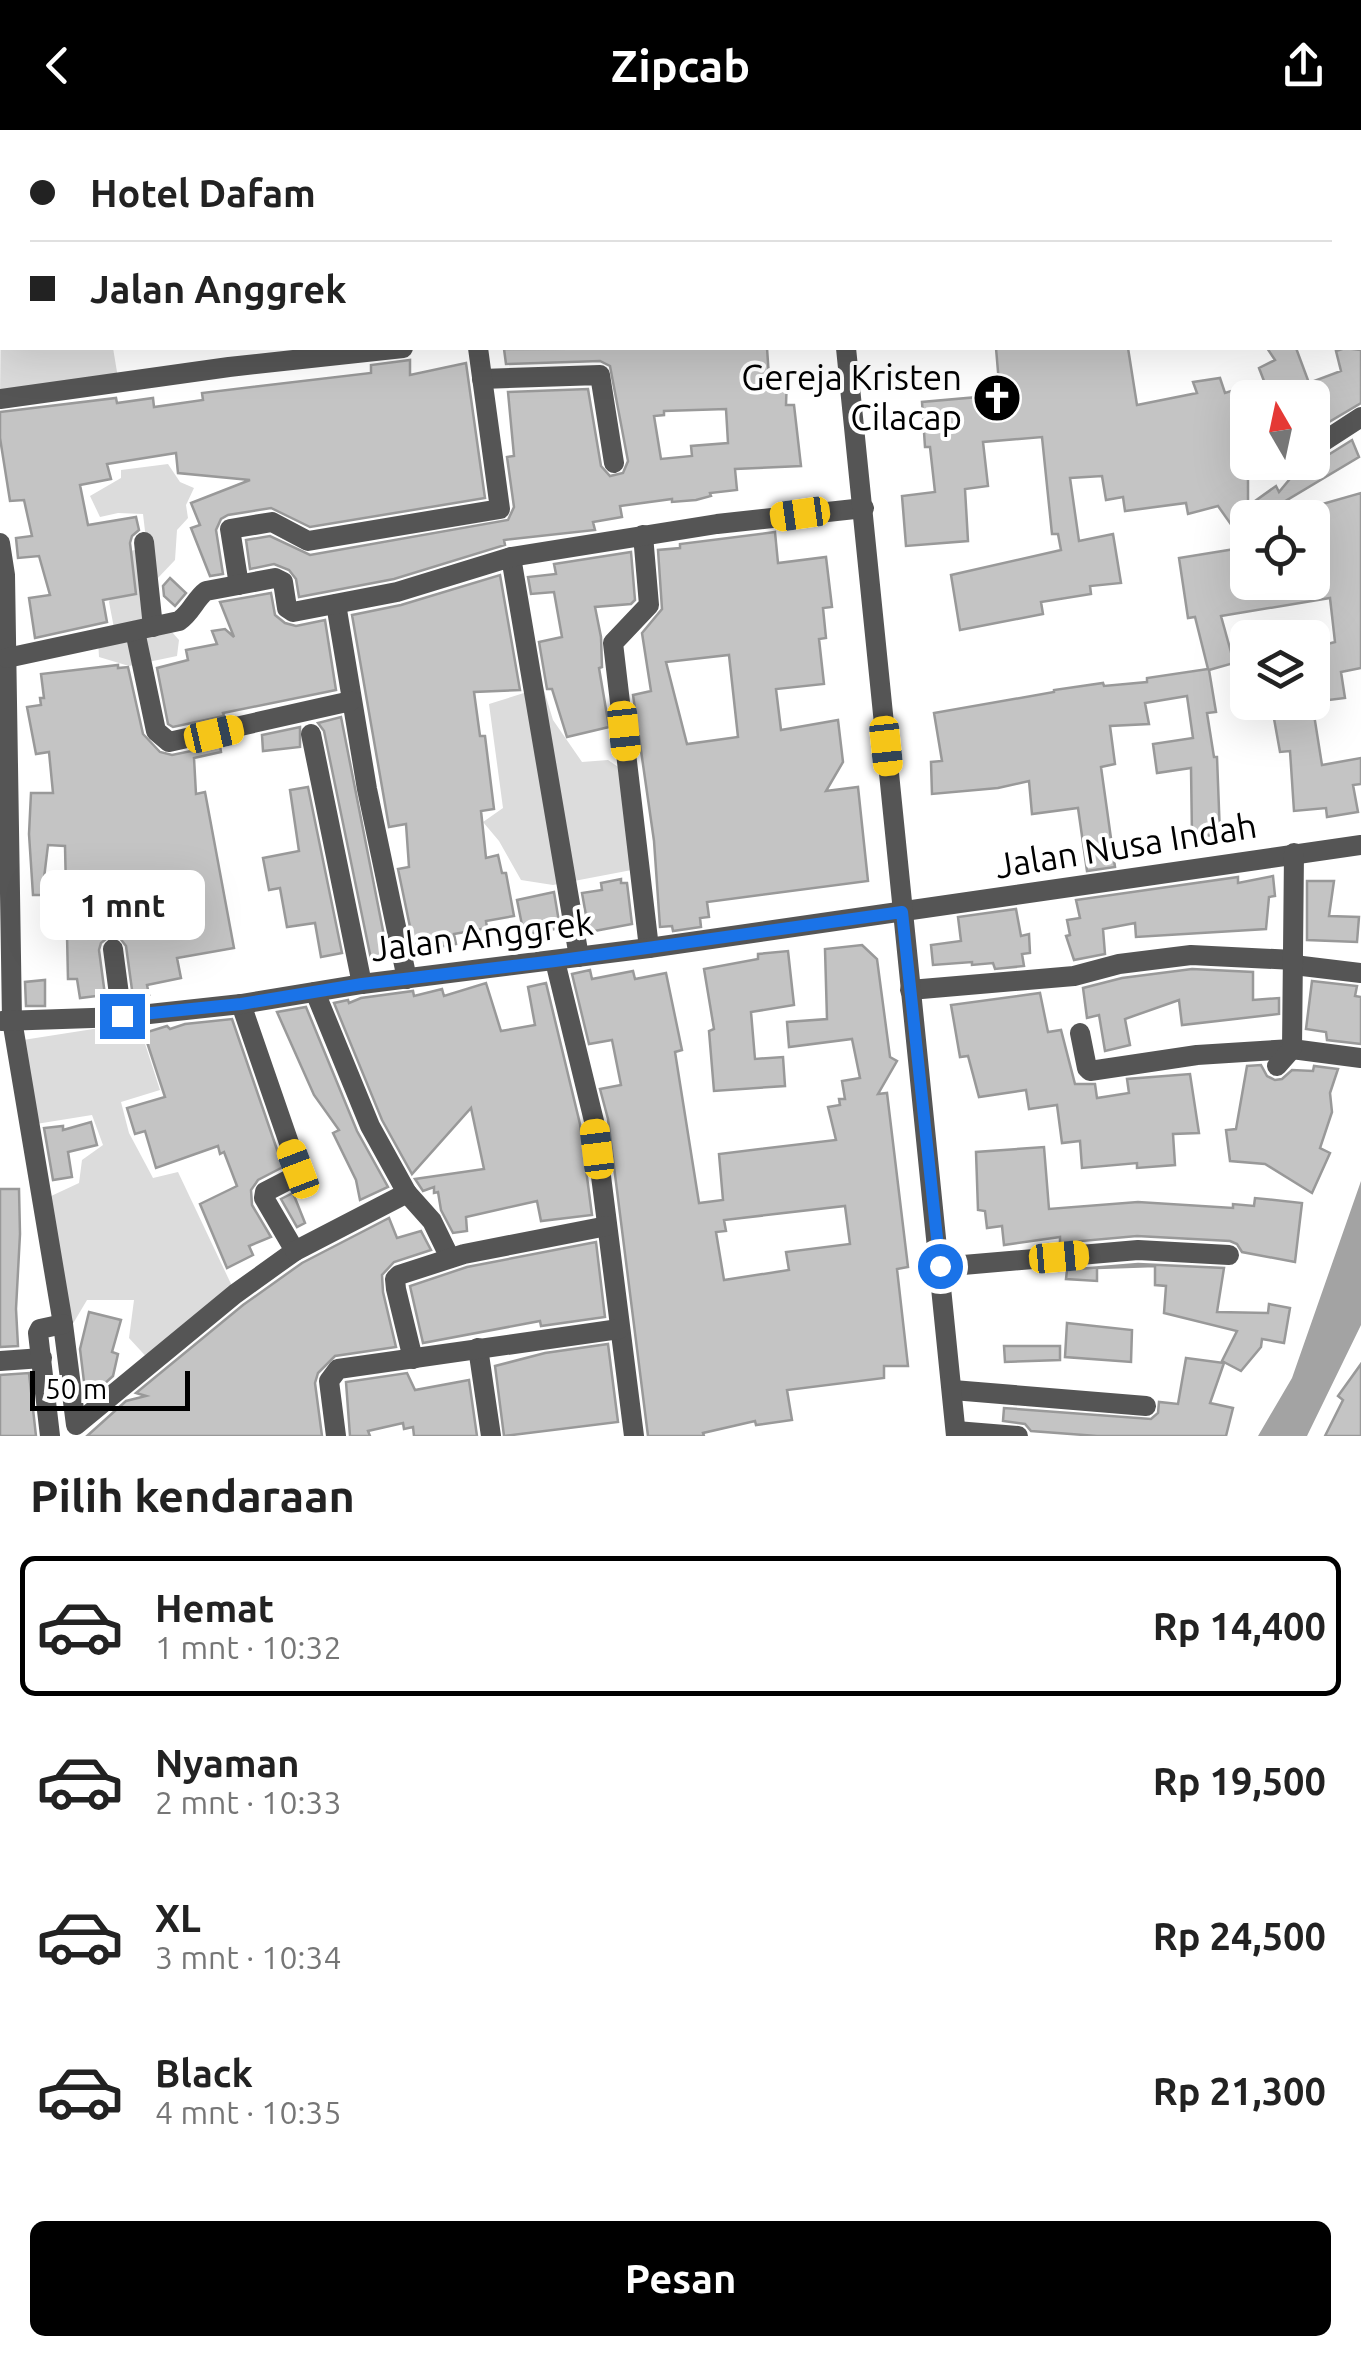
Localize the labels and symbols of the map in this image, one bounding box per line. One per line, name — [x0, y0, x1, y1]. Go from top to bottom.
place label: Gereja Kristen Cilacap — [741, 357, 962, 437]
church icon: Gereja Kristen Cilacap — [971, 372, 1023, 424]
north arrow — [1230, 380, 1330, 480]
car — [768, 495, 832, 533]
car — [606, 700, 642, 762]
car — [181, 713, 247, 755]
car — [868, 715, 904, 777]
street label: Jalan Nusa Indah — [992, 805, 1259, 885]
callout: 1 mnt — [39, 871, 204, 941]
street label: Jalan Anggrek — [368, 901, 596, 968]
route end — [100, 994, 145, 1039]
car — [578, 1117, 616, 1181]
car — [273, 1136, 323, 1202]
car — [1028, 1239, 1090, 1275]
route start — [918, 1244, 963, 1289]
scale bar — [30, 1366, 190, 1410]

